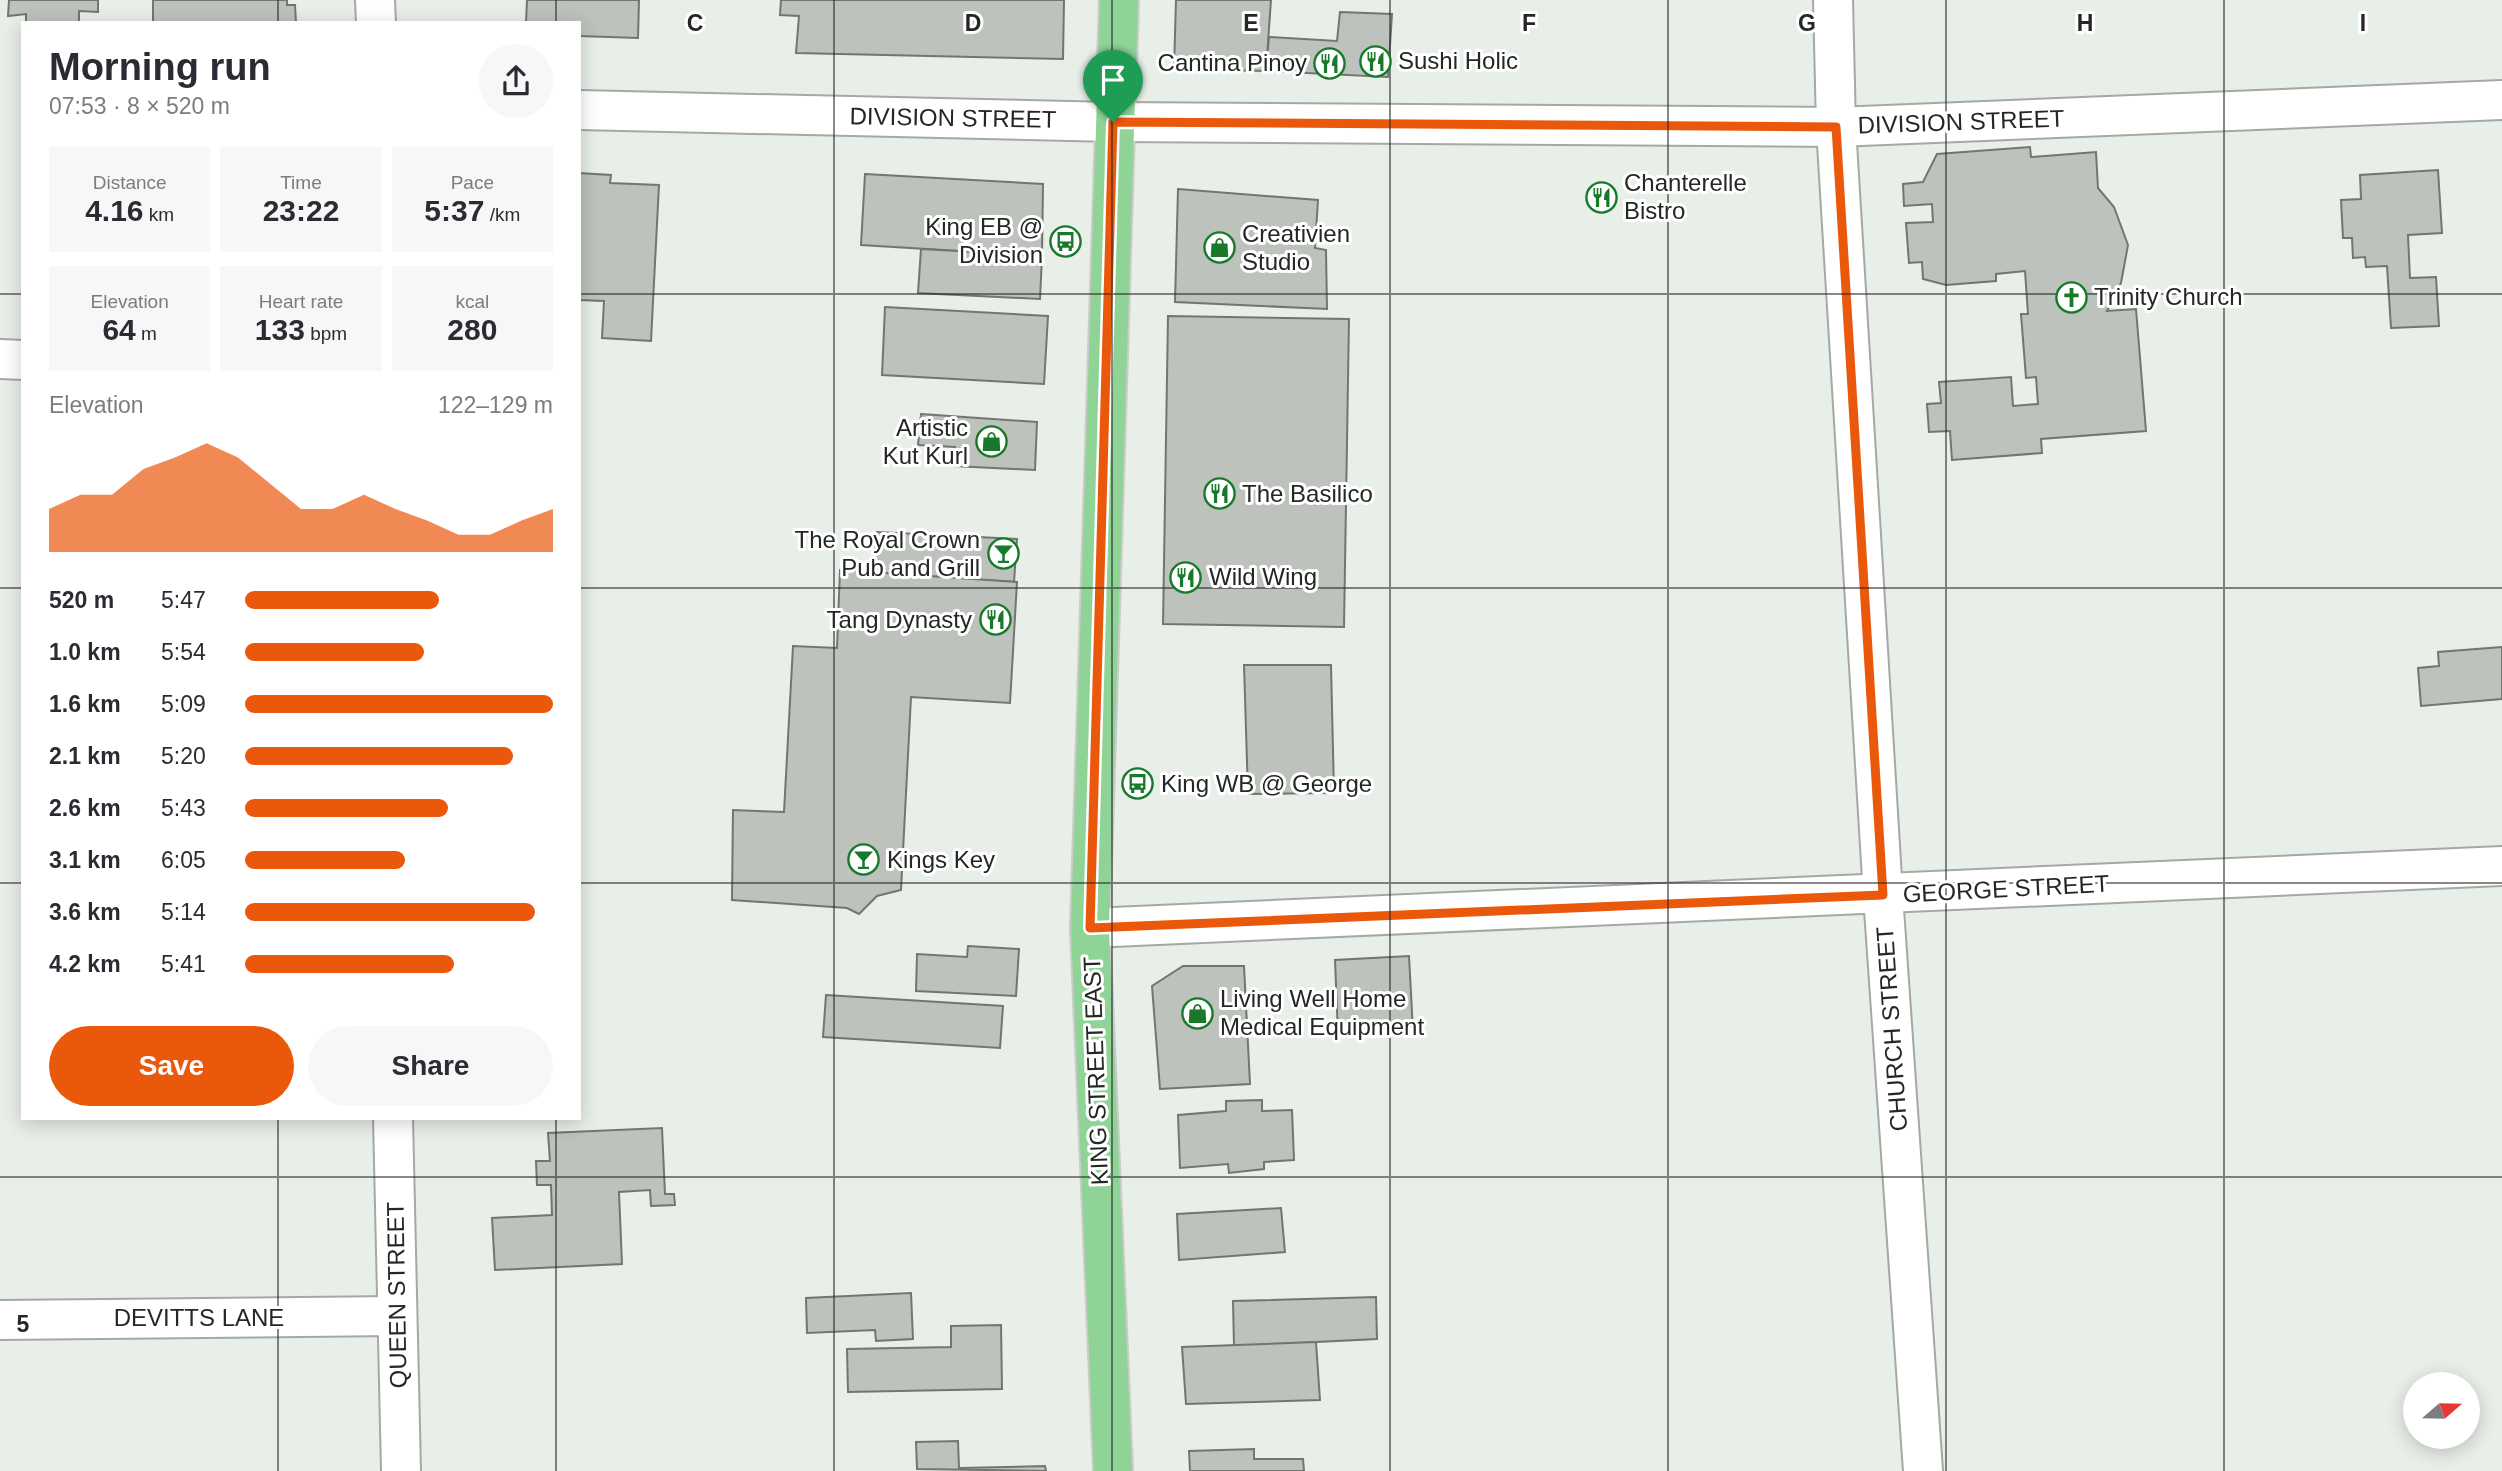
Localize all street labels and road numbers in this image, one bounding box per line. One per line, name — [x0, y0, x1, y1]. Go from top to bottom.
street label: DIVISION STREET — [849, 102, 1057, 133]
street label: DIVISION STREET — [1857, 104, 2065, 139]
street label: GEORGE STREET — [1902, 870, 2110, 907]
street label: CHURCH STREET — [1871, 925, 1912, 1132]
street label: KING STREET EAST — [1078, 956, 1113, 1186]
street label: QUEEN STREET — [381, 1201, 412, 1389]
street label: DEVITTS LANE — [114, 1304, 284, 1331]

